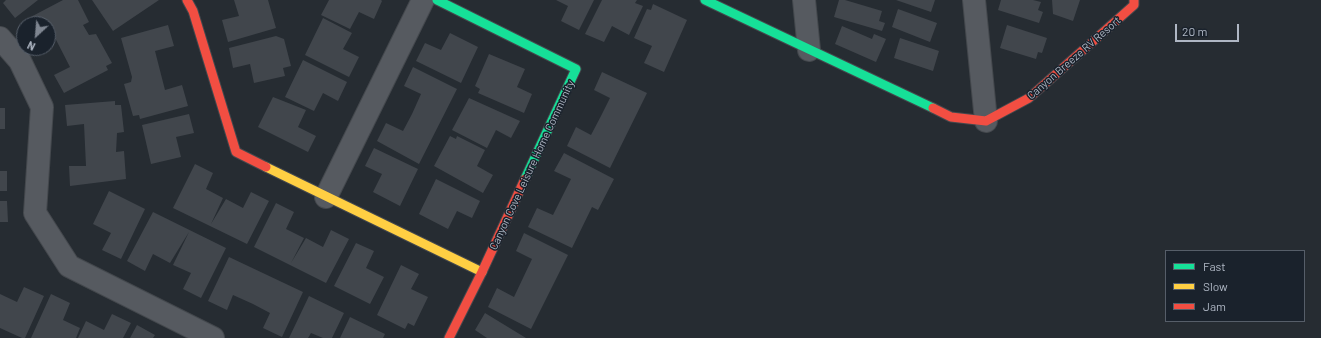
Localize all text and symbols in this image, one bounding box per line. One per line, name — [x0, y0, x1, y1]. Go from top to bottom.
street label: Canyon Breeze RV Resort — [1024, 14, 1124, 102]
north arrow — [16, 16, 56, 56]
scale bar — [1177, 16, 1241, 42]
text: 20 m — [1182, 24, 1208, 38]
text: N — [25, 39, 37, 54]
street label: Canyon Cove Leisure Home Community — [487, 78, 577, 252]
legend — [1165, 250, 1305, 322]
text: Fast — [1203, 259, 1226, 273]
text: Slow — [1203, 279, 1228, 293]
text: Jam — [1203, 299, 1226, 313]

